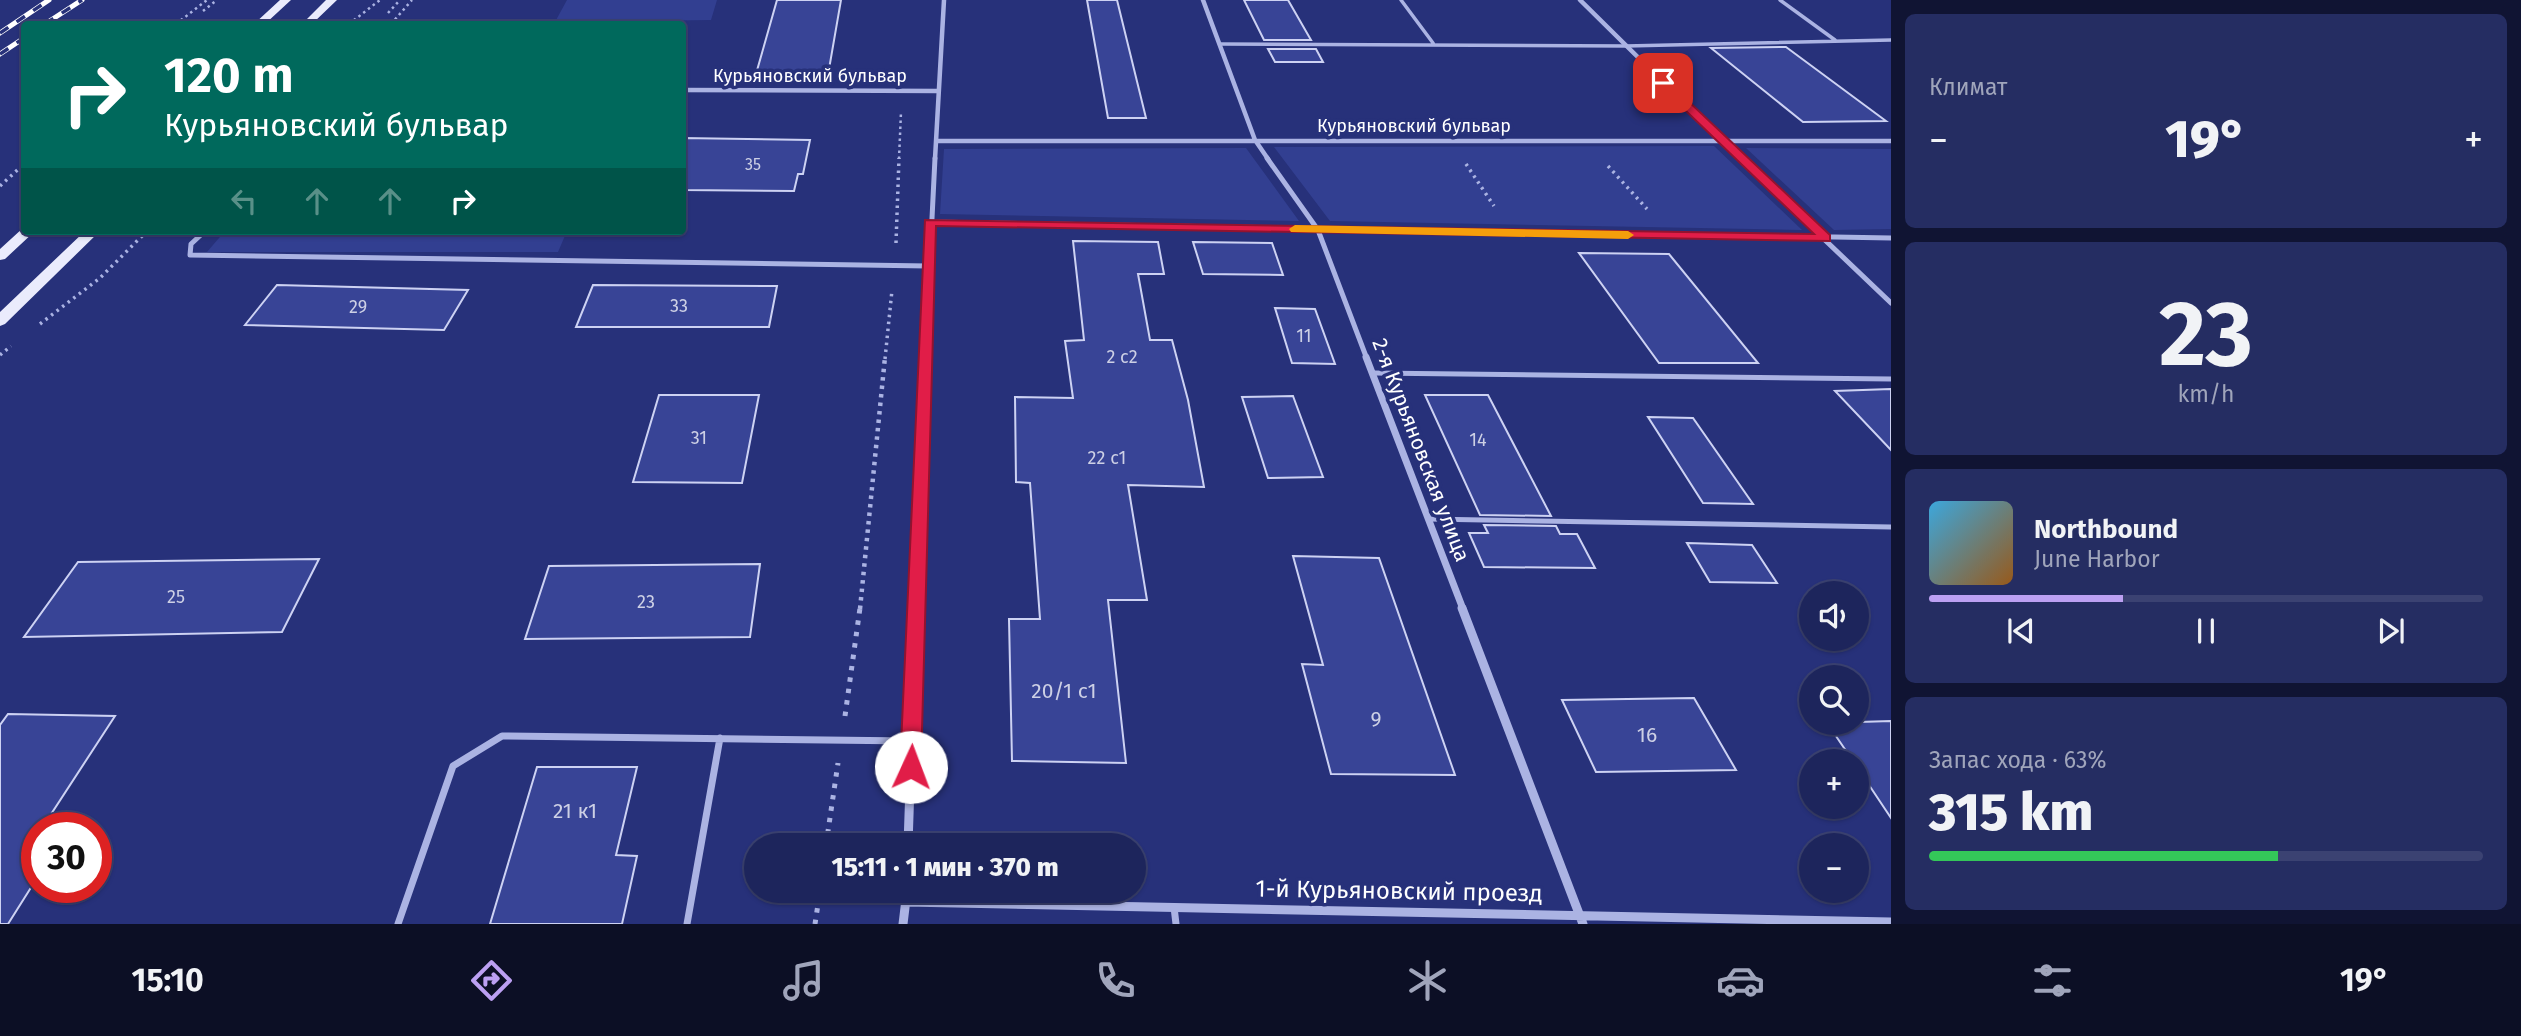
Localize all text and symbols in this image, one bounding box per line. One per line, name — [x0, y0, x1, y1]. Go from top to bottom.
text: 120 m — [164, 46, 294, 105]
icon: right — [49, 49, 140, 140]
pin — [1633, 53, 1693, 113]
icon: arrive — [1644, 64, 1682, 102]
street label: Курьяновский бульвар — [713, 65, 907, 87]
text: Климат — [1929, 73, 2007, 101]
text: Курьяновский бульвар — [164, 106, 509, 144]
text: 19° — [2165, 108, 2247, 171]
street label: Курьяновский бульвар — [1317, 115, 1511, 137]
text: − — [1929, 117, 1948, 163]
text: + — [2464, 117, 2483, 163]
house number: 35 — [745, 155, 761, 174]
icon: left — [225, 182, 263, 220]
icon: ahead — [298, 182, 336, 220]
icon: ahead — [371, 182, 409, 220]
icon: right — [444, 182, 482, 220]
text: 23 — [2159, 280, 2253, 389]
house number: 33 — [670, 295, 688, 317]
house number: 29 — [349, 296, 367, 318]
house number: 11 — [1296, 325, 1312, 347]
street label: 2-я Курьяновская улица — [1366, 335, 1476, 565]
house number: 2 с2 — [1106, 346, 1138, 368]
text: km/h — [2178, 380, 2234, 408]
house number: 31 — [691, 427, 707, 449]
house number: 14 — [1469, 429, 1487, 451]
house number: 22 с1 — [1088, 447, 1126, 469]
text: Northbound — [2034, 514, 2178, 545]
text: June Harbor — [2034, 545, 2160, 573]
map controls — [1799, 581, 1869, 903]
button: sound — [1799, 581, 1869, 651]
house number: 25 — [167, 586, 185, 608]
house number: 23 — [637, 591, 655, 613]
icon: previous — [2002, 612, 2040, 650]
icon: pause — [2187, 612, 2225, 650]
icon: next — [2372, 612, 2410, 650]
button: search — [1799, 665, 1869, 735]
house number: 20/1 с1 — [1031, 678, 1097, 704]
house number: 9 — [1370, 706, 1382, 732]
house number: 16 — [1637, 722, 1657, 748]
position arrow — [874, 730, 948, 804]
text: Запас хода · 63% — [1929, 746, 2106, 774]
button: + — [1799, 749, 1869, 819]
text: 315 km — [1929, 781, 2093, 844]
house number: 21 к1 — [553, 798, 597, 824]
speed limit sign: 30 — [21, 812, 112, 903]
button: − — [1799, 833, 1869, 903]
text: 15:11 · 1 мин · 370 m — [831, 852, 1059, 883]
street label: 1-й Курьяновский проезд — [1255, 874, 1543, 908]
icon: directions — [467, 956, 516, 1005]
icon: music — [779, 956, 828, 1005]
icon: phone — [1091, 956, 1140, 1005]
icon: climate — [1403, 956, 1452, 1005]
icon: car — [1716, 956, 1765, 1005]
icon: filters — [2028, 956, 2077, 1005]
text: 15:10 — [132, 961, 204, 999]
text: 19° — [2340, 961, 2389, 999]

